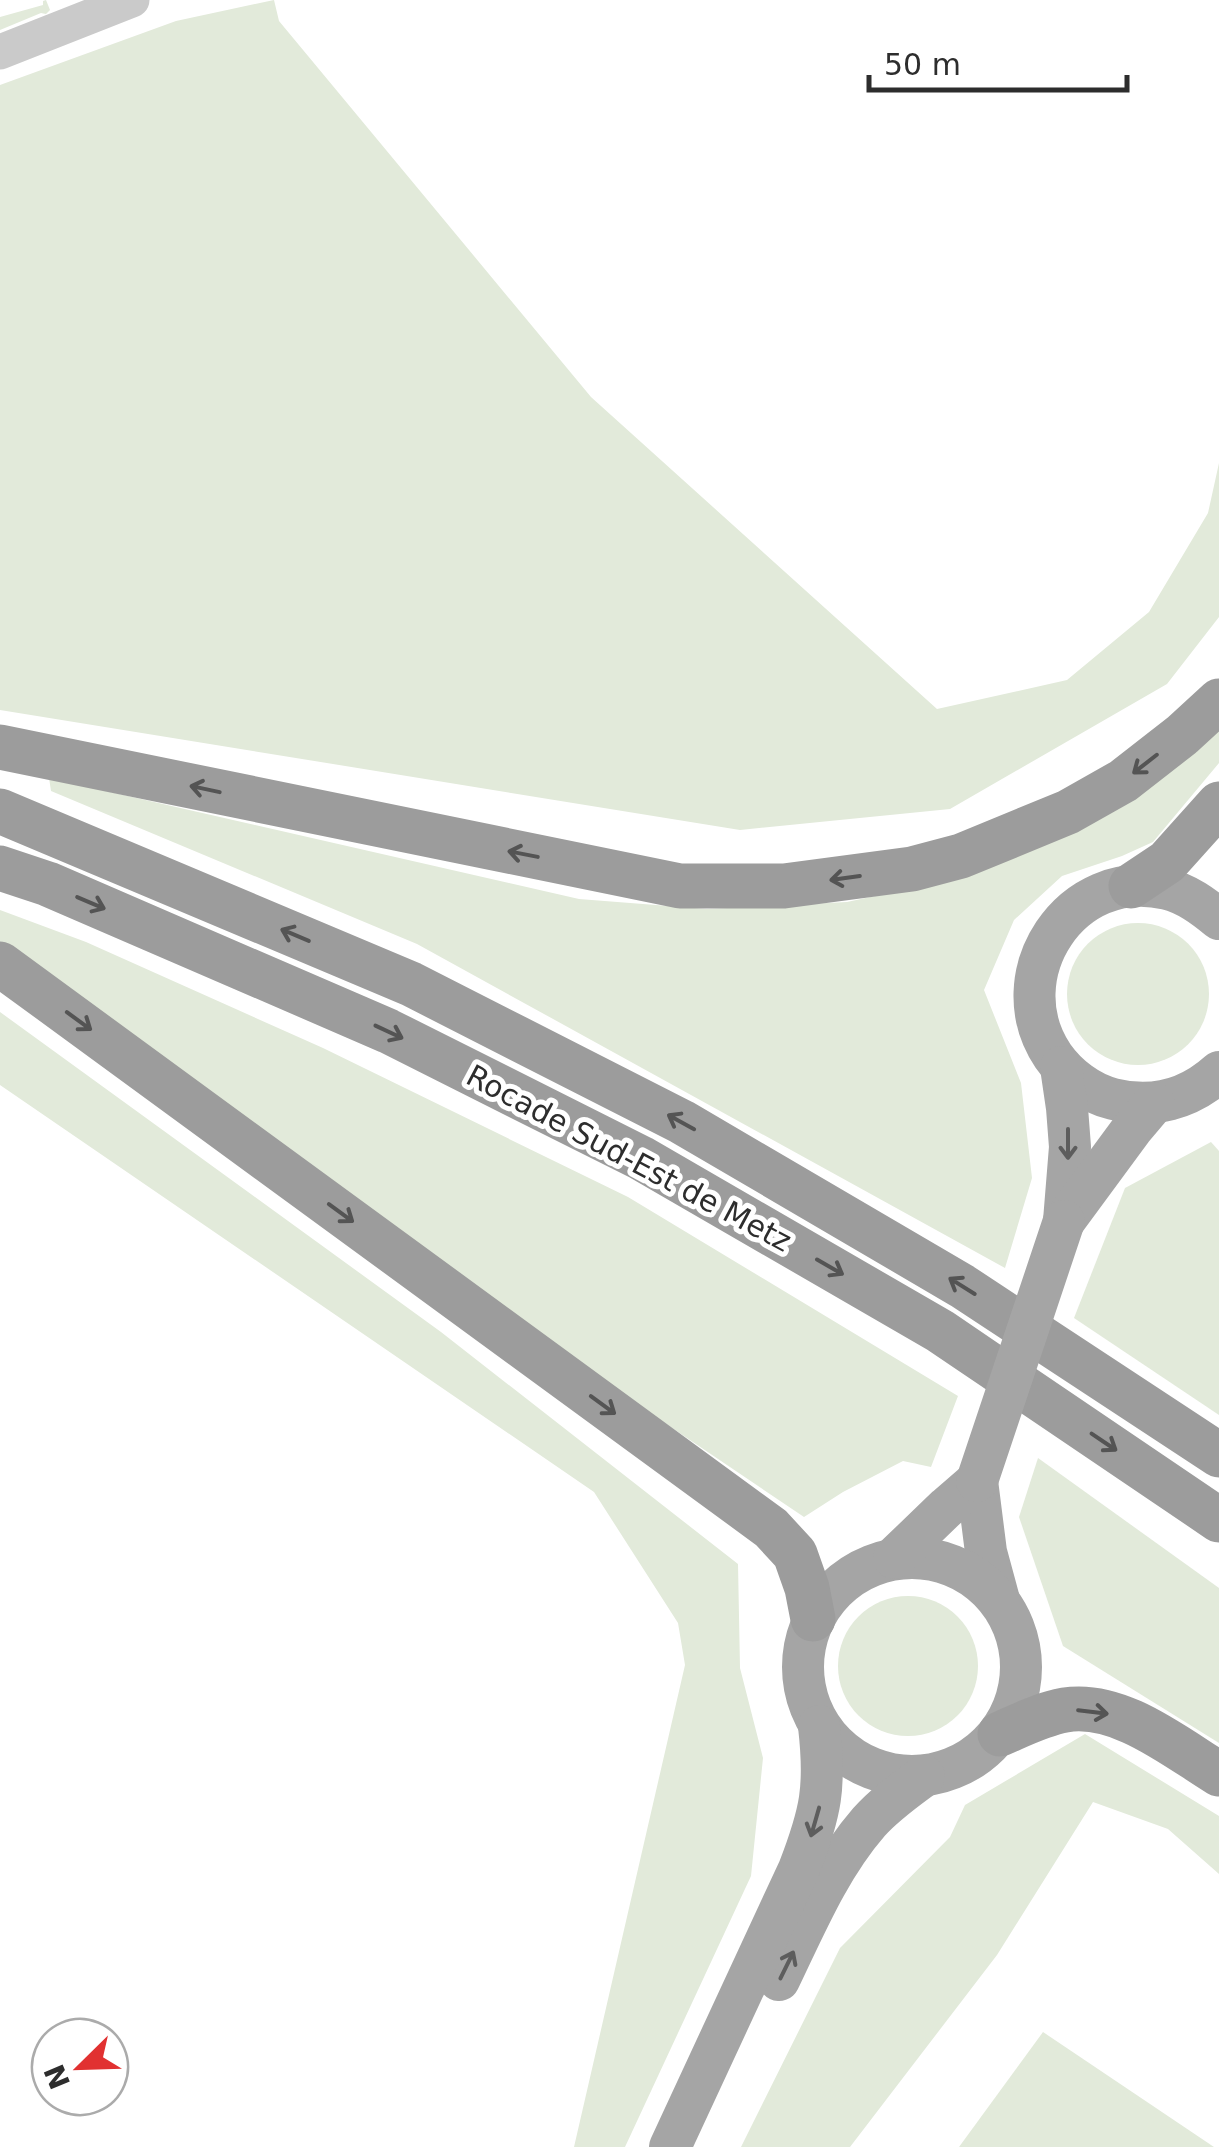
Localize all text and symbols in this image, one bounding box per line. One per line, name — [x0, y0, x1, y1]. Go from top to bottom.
scale bar — [869, 30, 1126, 92]
text: 50 m — [884, 47, 961, 82]
one-way arrow — [1132, 753, 1159, 774]
one-way arrow — [190, 779, 222, 798]
one-way arrow — [508, 844, 540, 863]
one-way arrow — [829, 869, 861, 887]
one-way arrow — [75, 895, 106, 913]
one-way arrow — [280, 925, 311, 943]
one-way arrow — [65, 1011, 92, 1032]
one-way arrow — [373, 1024, 403, 1043]
street label: Rocade Sud-Est de Metz — [461, 1057, 797, 1259]
one-way arrow — [667, 1112, 697, 1132]
one-way arrow — [1059, 1127, 1078, 1159]
one-way arrow — [327, 1202, 354, 1223]
one-way arrow — [815, 1258, 844, 1278]
one-way arrow — [948, 1276, 977, 1297]
one-way arrow — [589, 1394, 617, 1415]
one-way arrow — [1090, 1431, 1117, 1452]
one-way arrow — [1076, 1703, 1108, 1722]
one-way arrow — [805, 1806, 823, 1838]
one-way arrow — [778, 1950, 797, 1980]
north arrow — [30, 2017, 130, 2117]
text: N — [38, 2059, 77, 2094]

